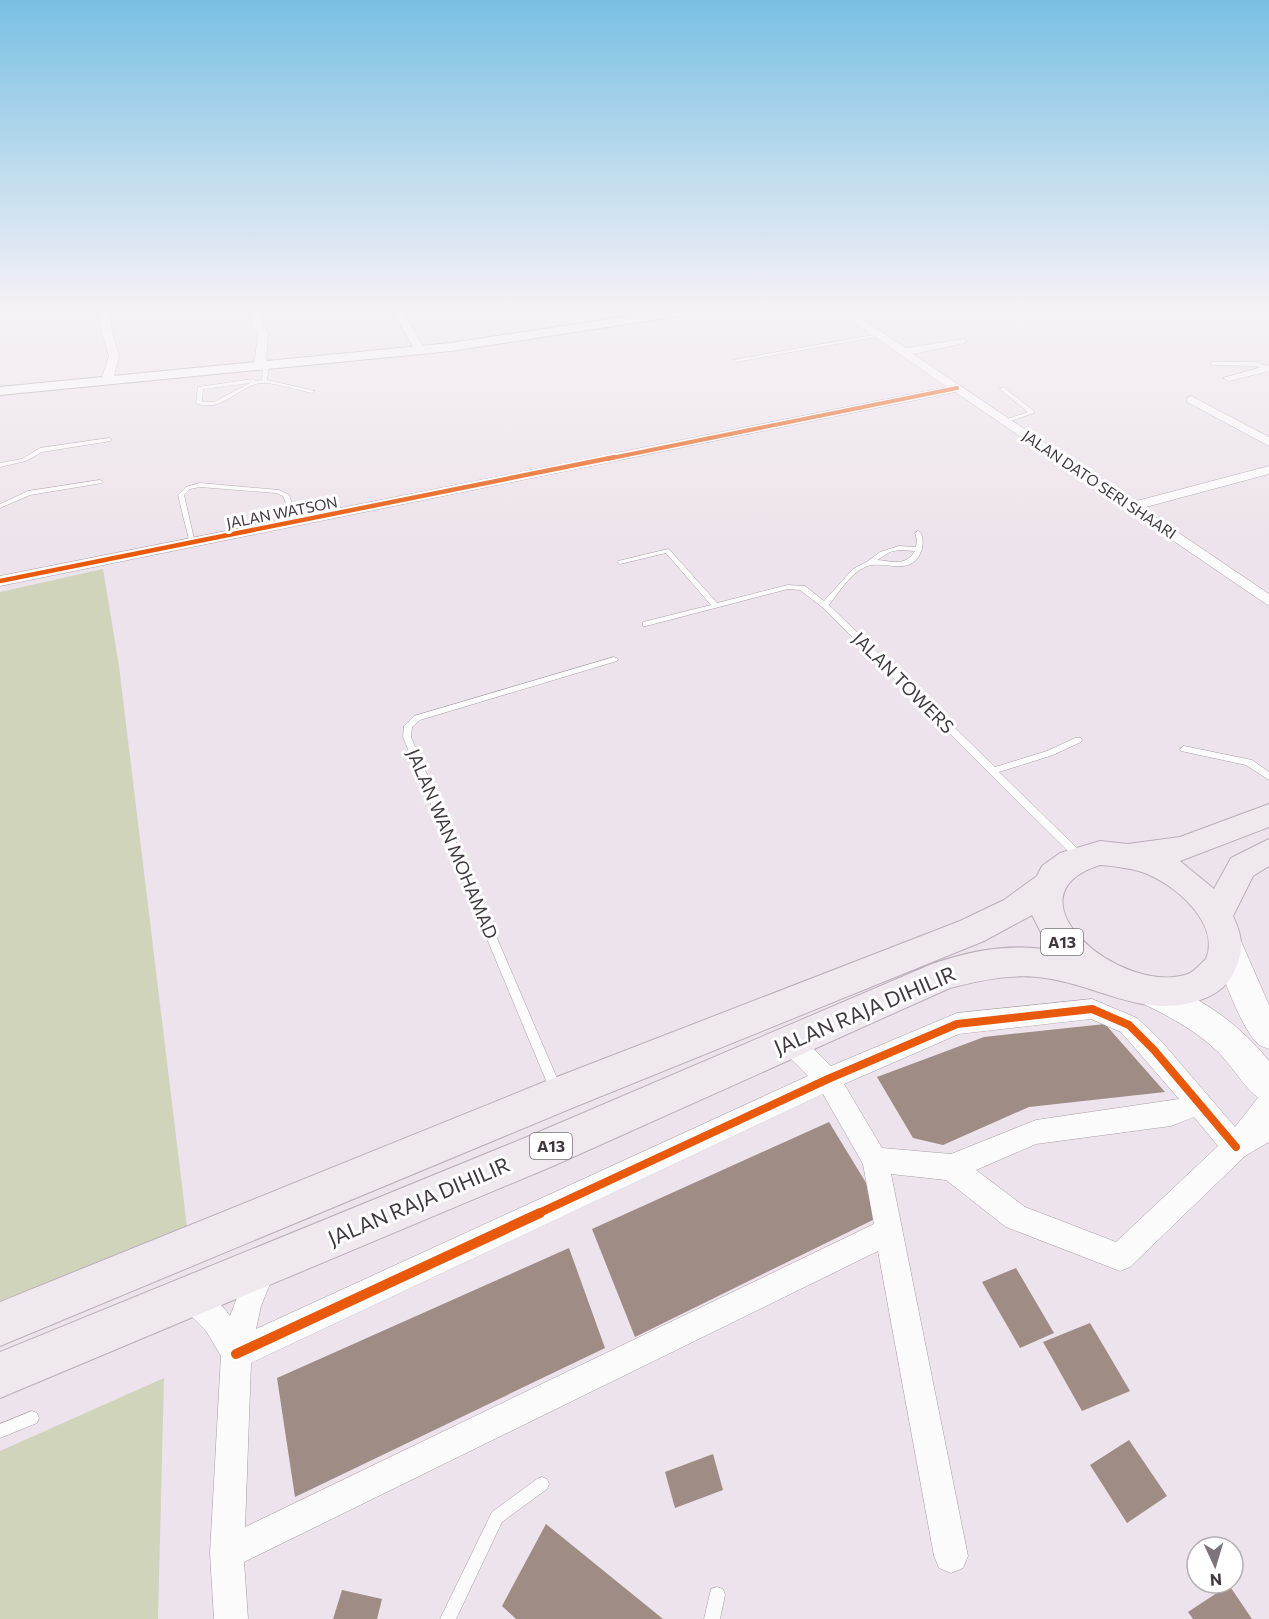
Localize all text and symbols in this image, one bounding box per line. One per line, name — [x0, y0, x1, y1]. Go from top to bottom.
street label: JALAN DATO SERI SHAARI — [1019, 426, 1180, 542]
street label: JALAN WATSON — [225, 492, 339, 532]
street label: JALAN TOWERS — [848, 627, 959, 738]
street label: JALAN WAN MOHAMAD — [403, 745, 503, 942]
road number: A13 — [1041, 929, 1083, 955]
street label: JALAN RAJA DIHILIR — [770, 960, 959, 1059]
road number: A13 — [530, 1133, 572, 1159]
street label: JALAN RAJA DIHILIR — [324, 1151, 513, 1250]
north arrow — [1185, 1535, 1245, 1595]
text: N — [1209, 1571, 1223, 1590]

